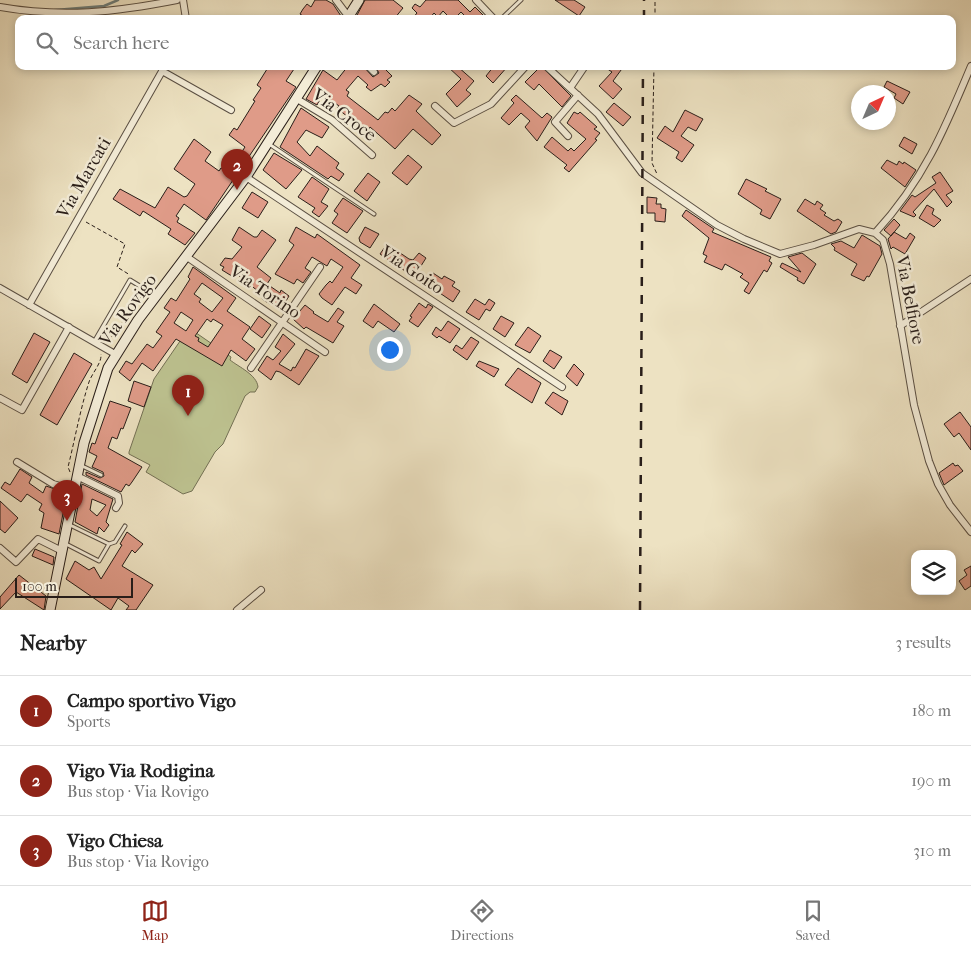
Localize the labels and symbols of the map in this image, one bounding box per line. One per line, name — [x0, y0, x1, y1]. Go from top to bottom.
street label: Via Croce — [307, 84, 380, 146]
north arrow — [851, 85, 896, 130]
street label: Via Marcati — [52, 133, 116, 223]
pin: 2 — [221, 149, 253, 190]
street label: Via Goito — [376, 241, 448, 299]
street label: Via Belfiore — [891, 253, 929, 346]
street label: Via Torino — [225, 260, 304, 323]
street label: Via Rovigo — [94, 270, 161, 351]
your location — [377, 337, 403, 363]
pin: 1 — [172, 375, 204, 416]
pin: 3 — [51, 480, 83, 521]
scale bar — [15, 575, 132, 598]

